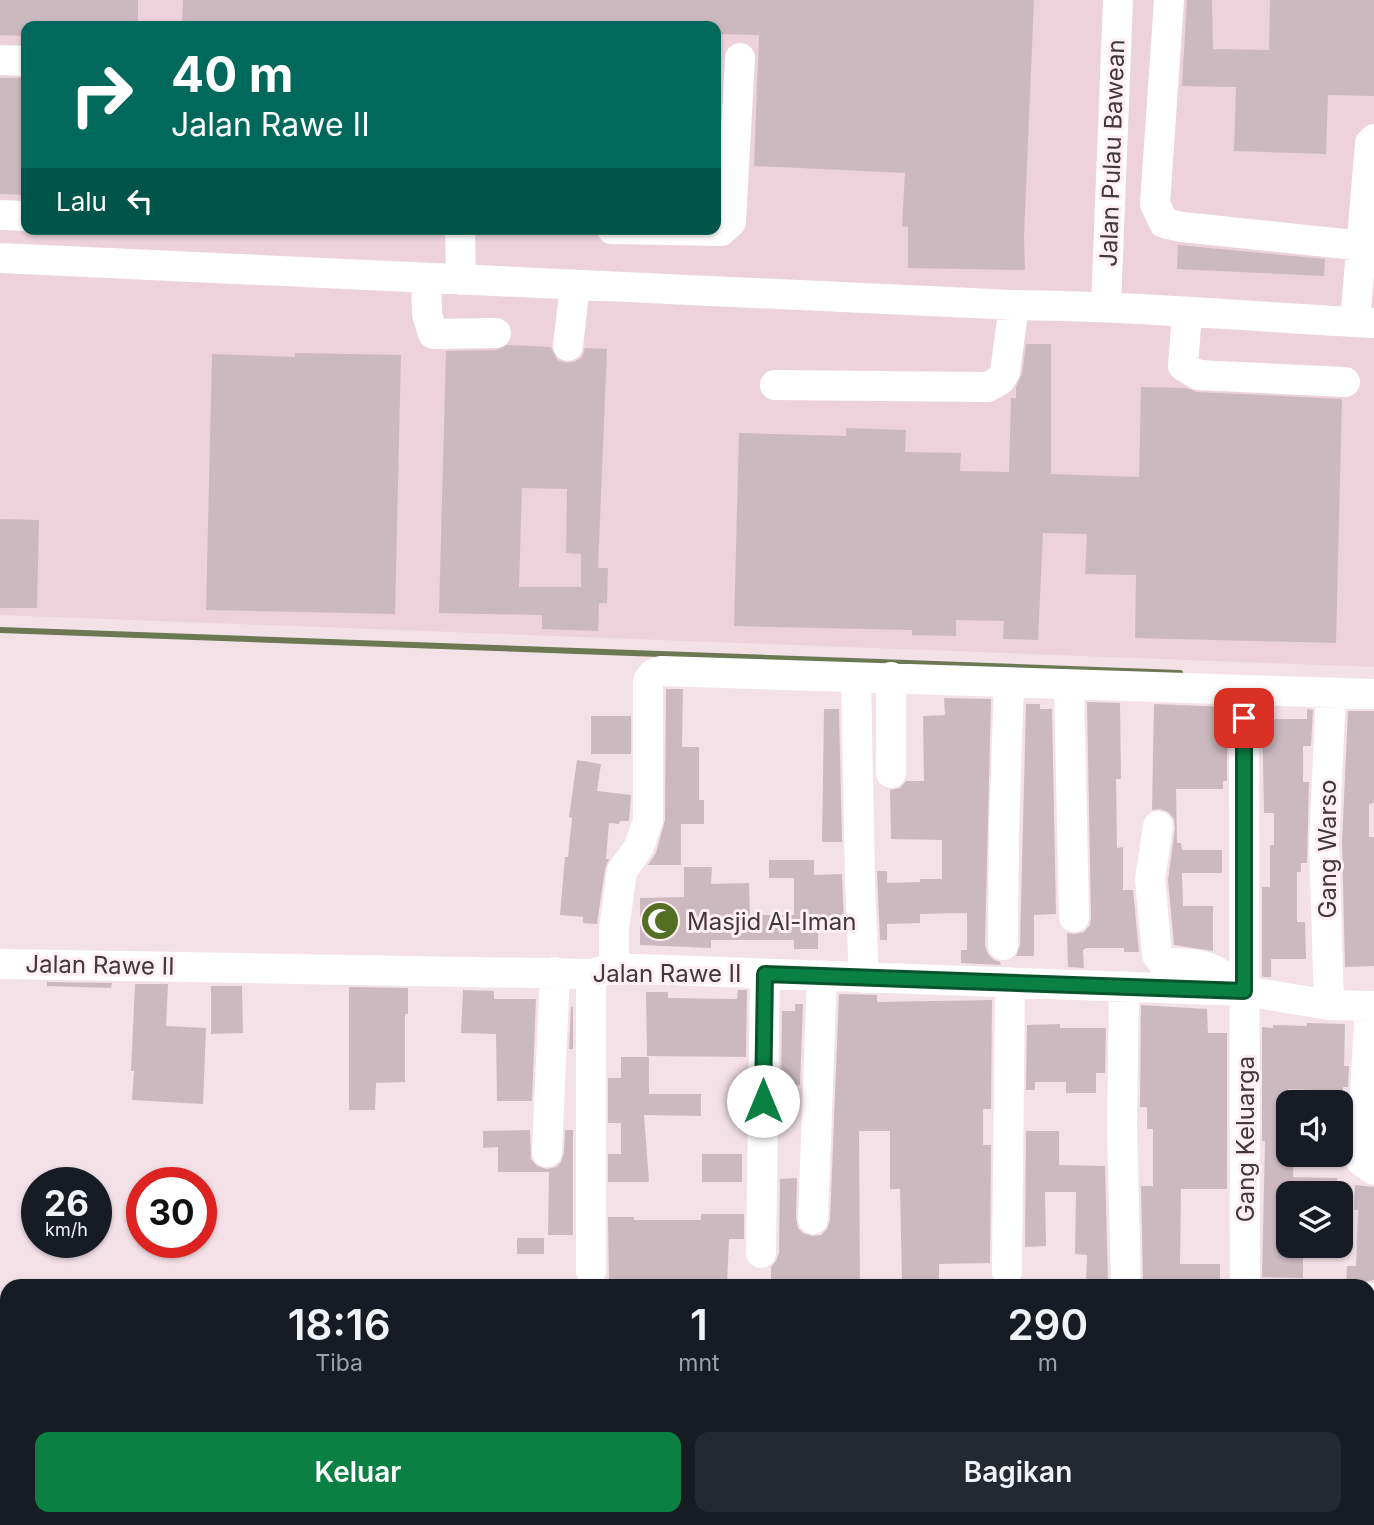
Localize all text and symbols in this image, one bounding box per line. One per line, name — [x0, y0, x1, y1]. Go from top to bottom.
street label: Jalan Pulau Bawean — [1094, 39, 1130, 267]
text: 40 m — [171, 45, 294, 104]
icon: right — [56, 49, 147, 140]
text: Jalan Rawe II — [171, 105, 370, 144]
icon: left — [121, 182, 159, 220]
text: Lalu — [56, 186, 107, 217]
pin — [1214, 688, 1274, 748]
icon: arrive — [1225, 699, 1263, 737]
street label: Gang Warso — [1313, 779, 1342, 919]
mosque icon: Masjid Al-Iman — [639, 900, 681, 942]
place label: Masjid Al-Iman — [687, 907, 856, 936]
street label: Jalan Rawe II — [25, 949, 175, 981]
street label: Jalan Rawe II — [592, 959, 742, 988]
street label: Gang Keluarga — [1231, 1056, 1260, 1222]
position arrow — [726, 1064, 800, 1138]
map controls — [1276, 1090, 1353, 1258]
button: sound — [1276, 1090, 1353, 1167]
speed limit sign: 30 — [126, 1167, 217, 1258]
button: layers — [1276, 1181, 1353, 1258]
text: 26 — [44, 1182, 89, 1224]
text: km/h — [45, 1219, 88, 1240]
text: 18:16 — [288, 1299, 391, 1350]
text: 1 — [690, 1299, 708, 1350]
text: 290 — [1007, 1299, 1088, 1350]
text: Tiba — [315, 1349, 363, 1377]
text: mnt — [678, 1349, 720, 1377]
text: m — [1038, 1349, 1058, 1377]
button: Keluar — [35, 1432, 681, 1512]
button: Bagikan — [695, 1432, 1341, 1512]

